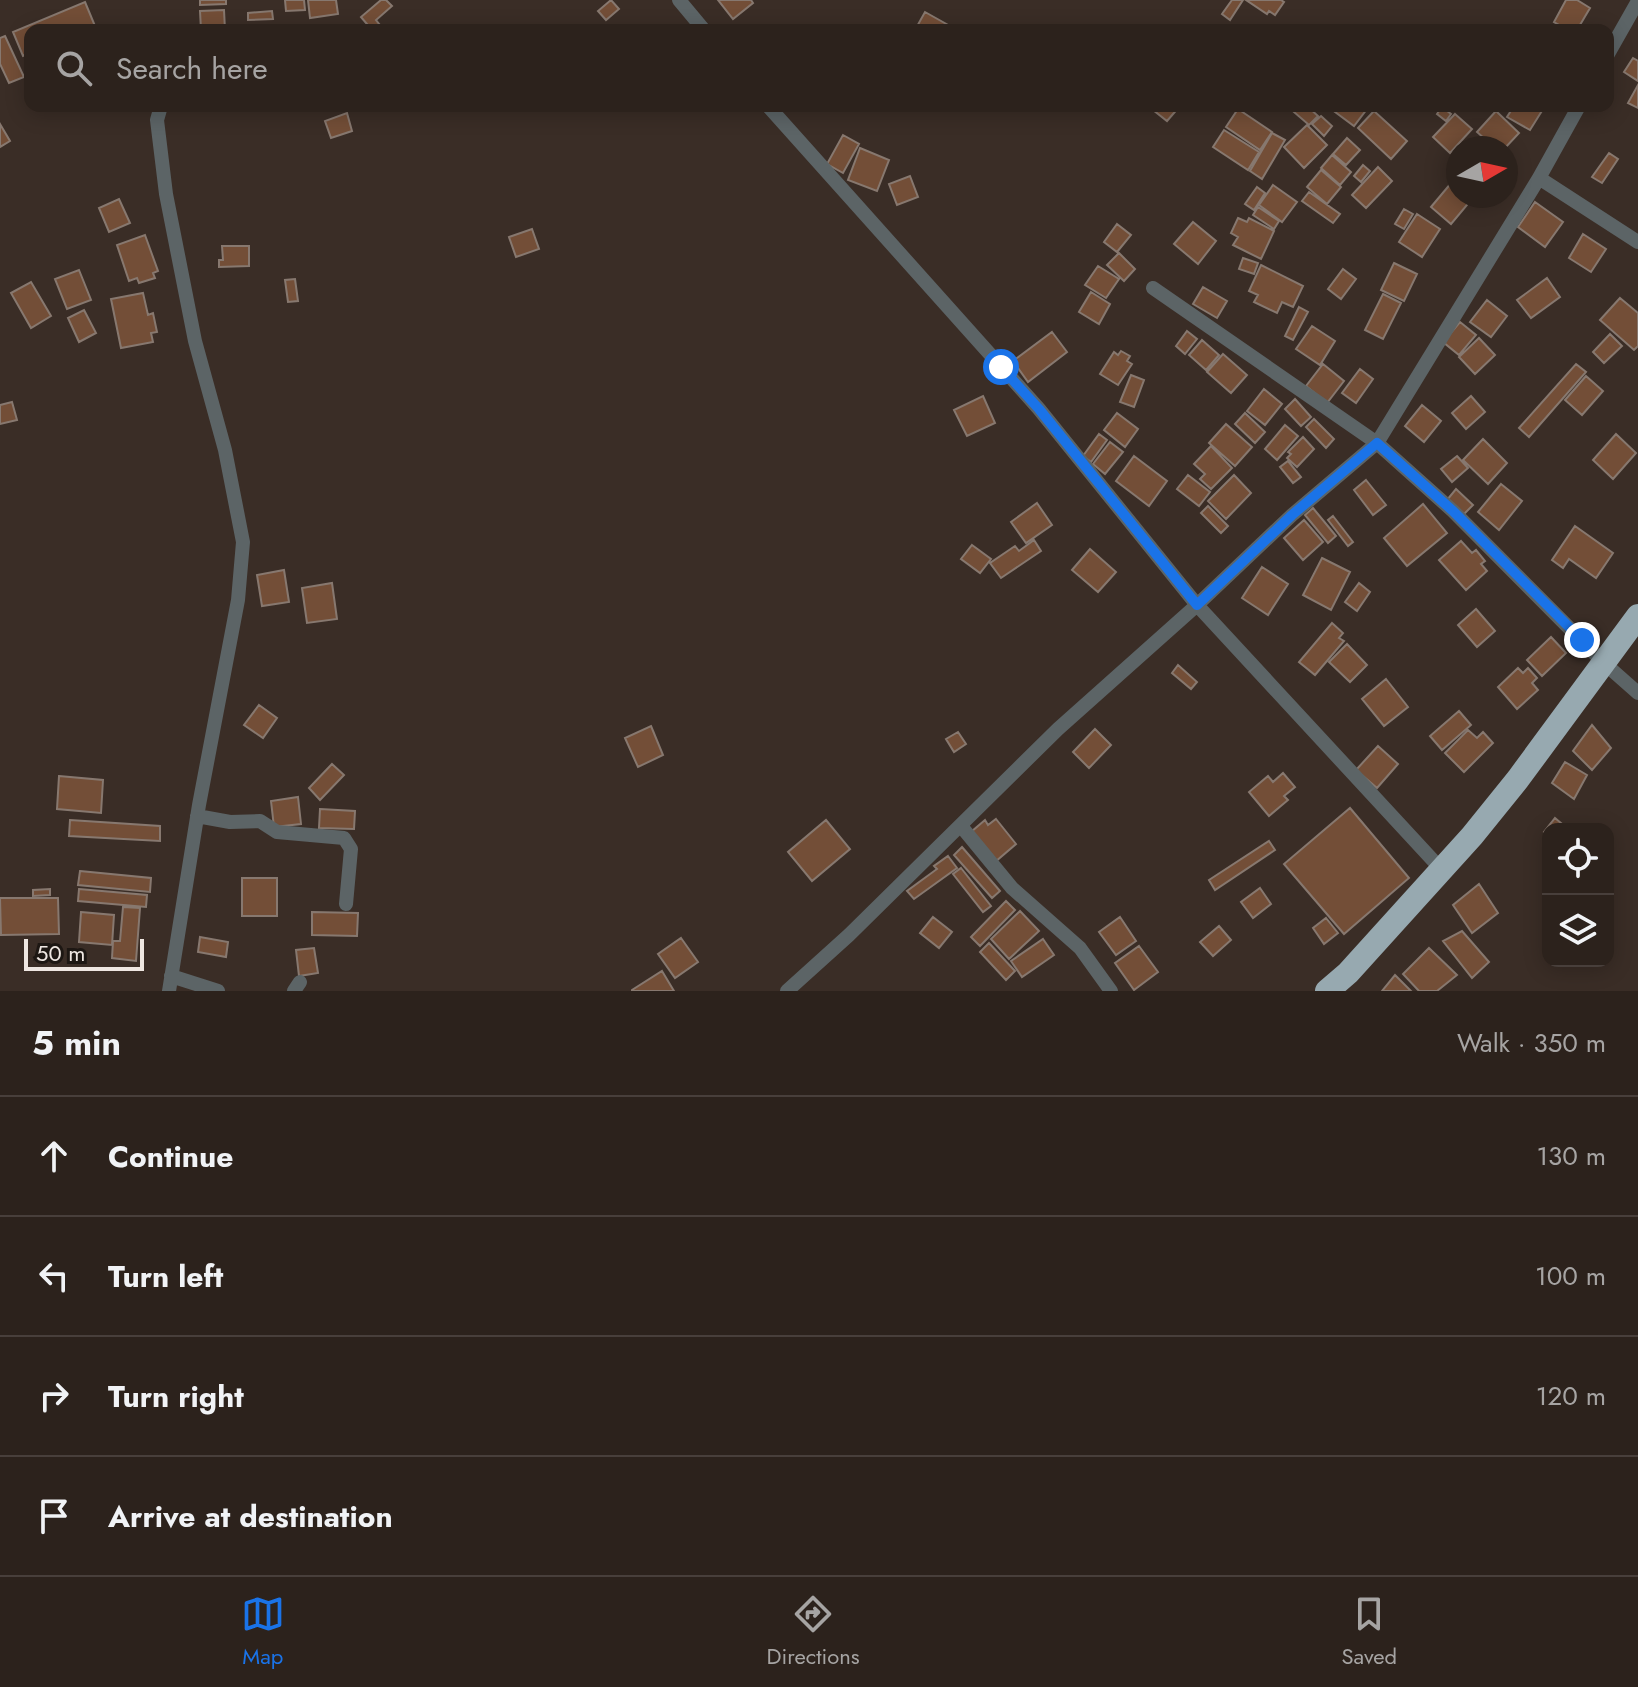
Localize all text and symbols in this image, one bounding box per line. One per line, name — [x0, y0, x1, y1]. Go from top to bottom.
search box — [24, 24, 1614, 112]
icon: search — [52, 46, 96, 90]
text: Search here — [116, 47, 268, 90]
north arrow — [1446, 136, 1518, 208]
route start — [983, 349, 1019, 385]
route end — [1564, 622, 1600, 658]
map controls — [1542, 823, 1614, 967]
button: locate — [1542, 823, 1614, 895]
button: layers — [1542, 895, 1614, 967]
scale bar — [24, 935, 144, 971]
text: 50 m — [36, 937, 85, 969]
text: 5 min — [32, 1019, 121, 1068]
text: Walk · 350 m — [1457, 1024, 1606, 1062]
icon: ahead — [32, 1134, 76, 1178]
text: Continue — [108, 1135, 234, 1178]
text: 130 m — [1536, 1137, 1606, 1175]
icon: left — [32, 1254, 76, 1298]
text: Turn left — [108, 1255, 223, 1298]
text: 100 m — [1535, 1257, 1606, 1295]
icon: right — [32, 1374, 76, 1418]
text: Turn right — [108, 1375, 244, 1418]
text: 120 m — [1536, 1377, 1606, 1415]
icon: arrive — [32, 1494, 76, 1538]
text: Arrive at destination — [108, 1495, 393, 1538]
tab: Map — [241, 1592, 285, 1672]
tab: Directions — [767, 1592, 860, 1672]
tab: Saved — [1341, 1592, 1397, 1672]

